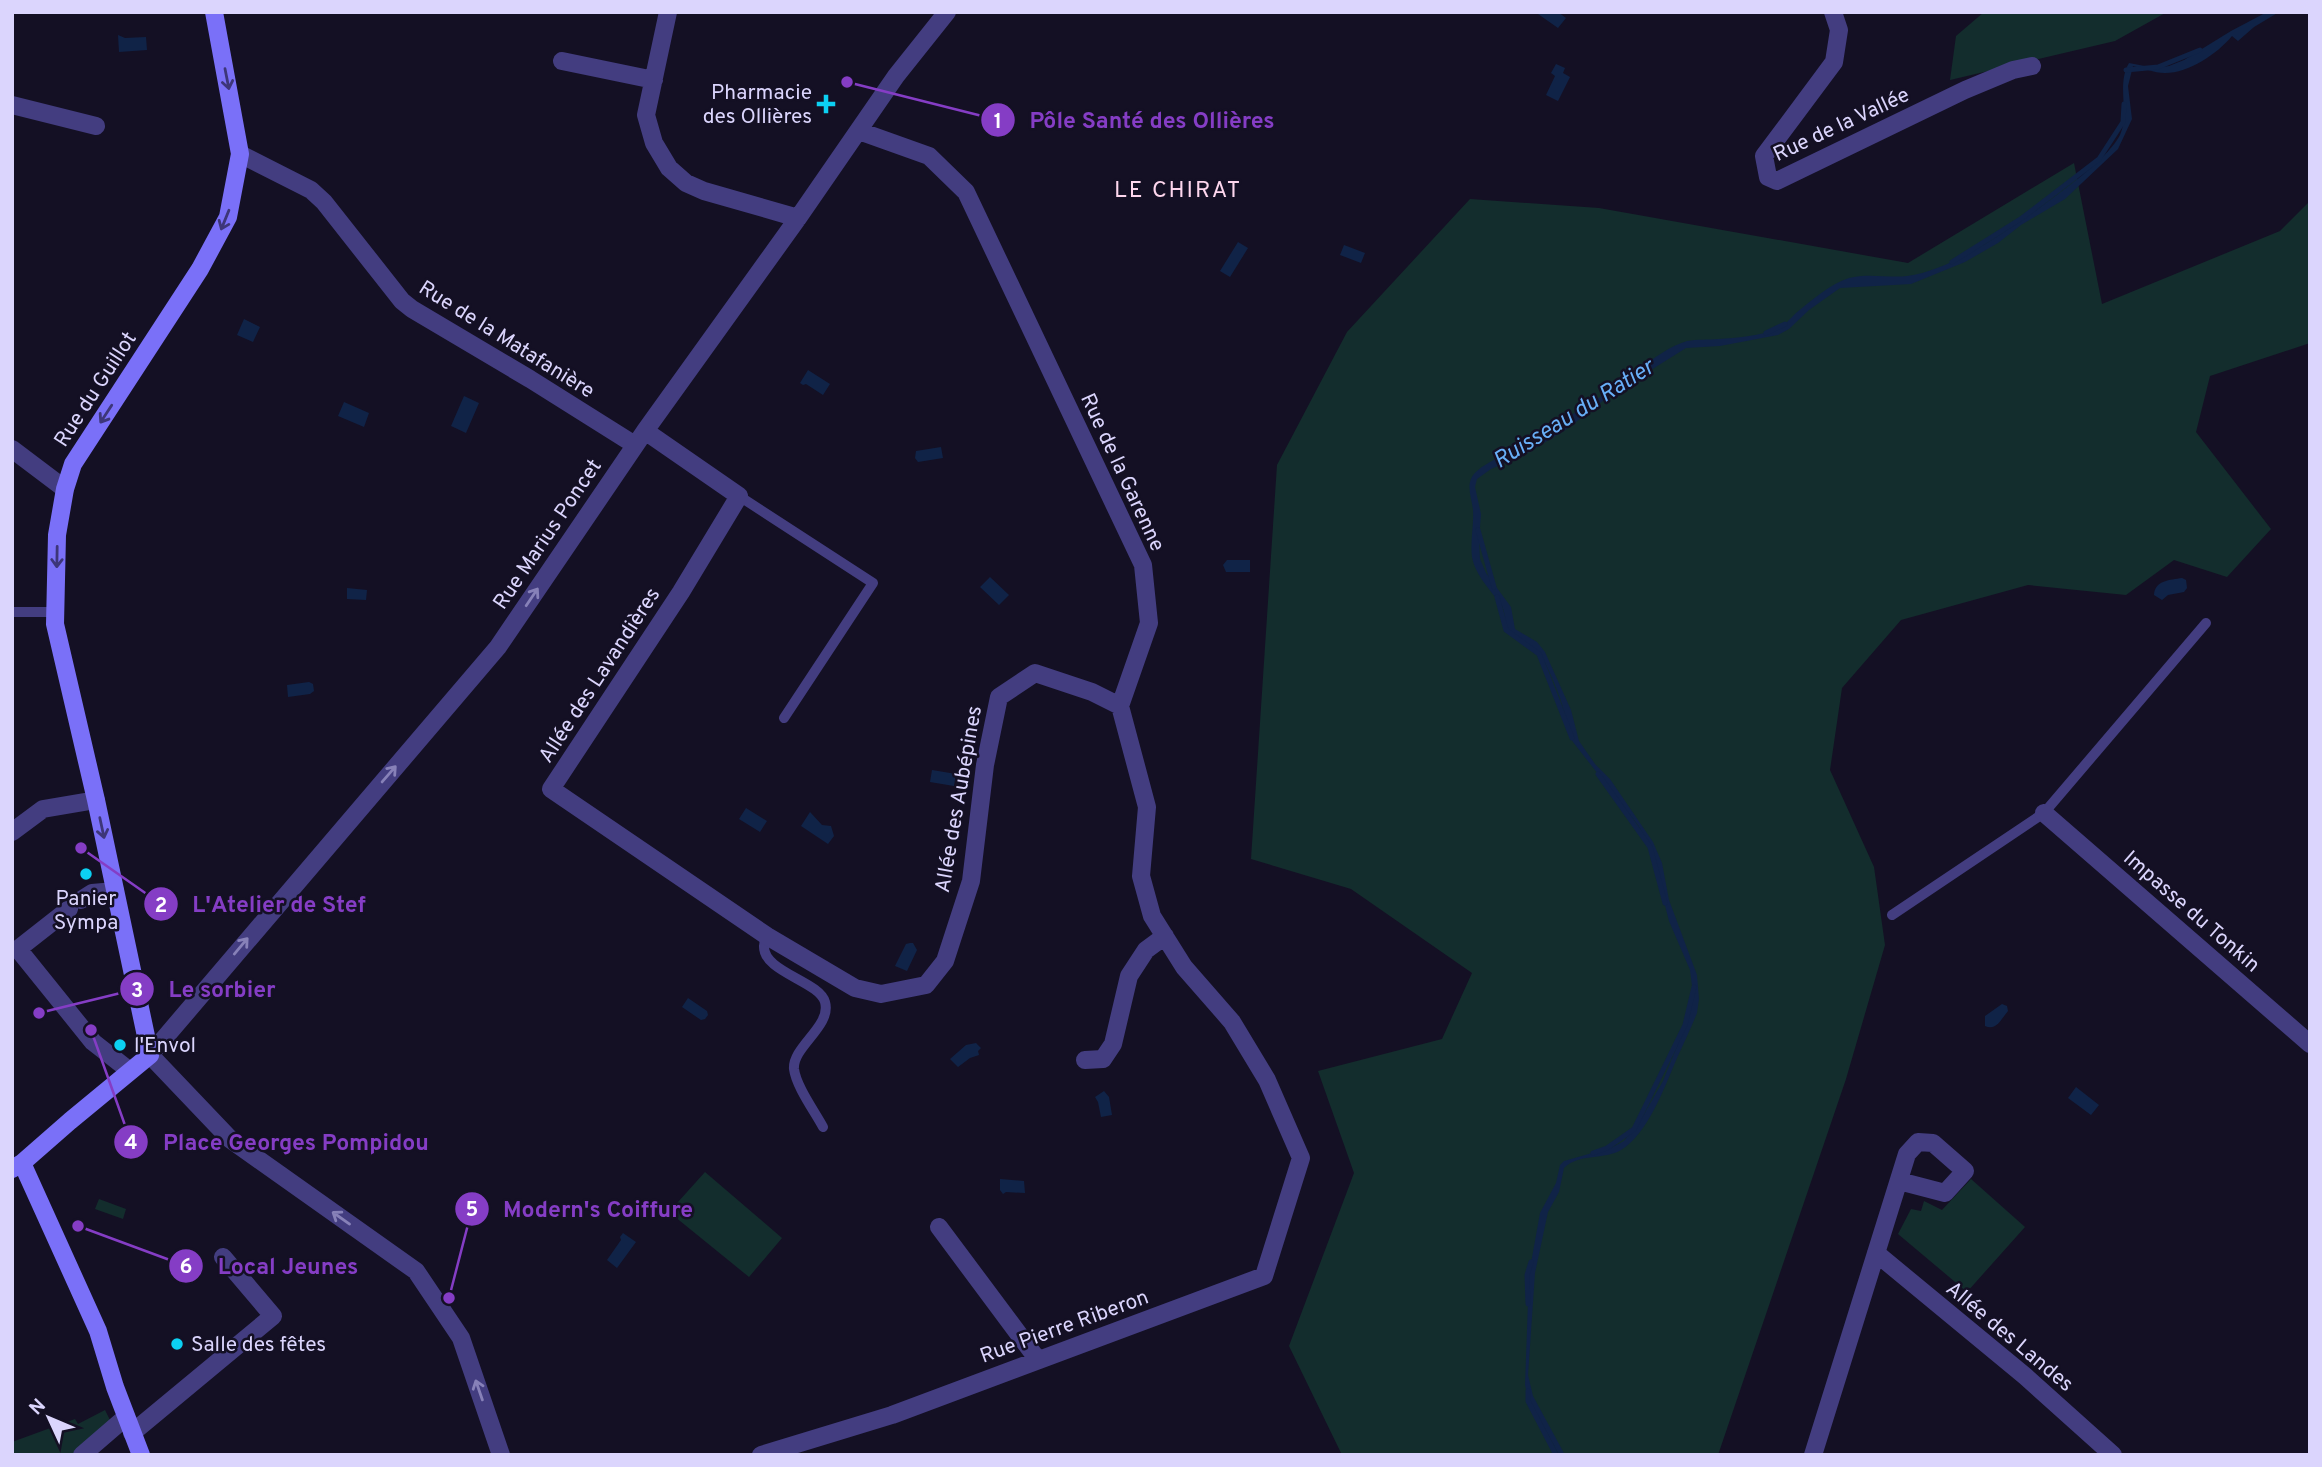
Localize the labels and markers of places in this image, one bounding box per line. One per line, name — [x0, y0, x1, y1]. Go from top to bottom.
place label: Pharmacie des Ollières — [703, 80, 812, 131]
marker: Pharmacie des Ollières — [818, 96, 834, 112]
callout: Pôle Santé des Ollières — [980, 98, 1288, 142]
marker: Panier Sympa — [78, 866, 94, 882]
callout: L'Atelier de Stef — [143, 882, 379, 926]
place label: Panier Sympa — [54, 886, 118, 937]
callout: Le sorbier — [119, 967, 289, 1011]
place label: l'Envol — [134, 1033, 196, 1060]
marker: l'Envol — [112, 1037, 128, 1053]
callout: Place Georges Pompidou — [114, 1120, 443, 1164]
callout: Modern's Coiffure — [454, 1187, 707, 1231]
callout: Local Jeunes — [168, 1244, 372, 1288]
place label: Salle des fêtes — [191, 1332, 326, 1359]
marker: Salle des fêtes — [169, 1336, 185, 1352]

